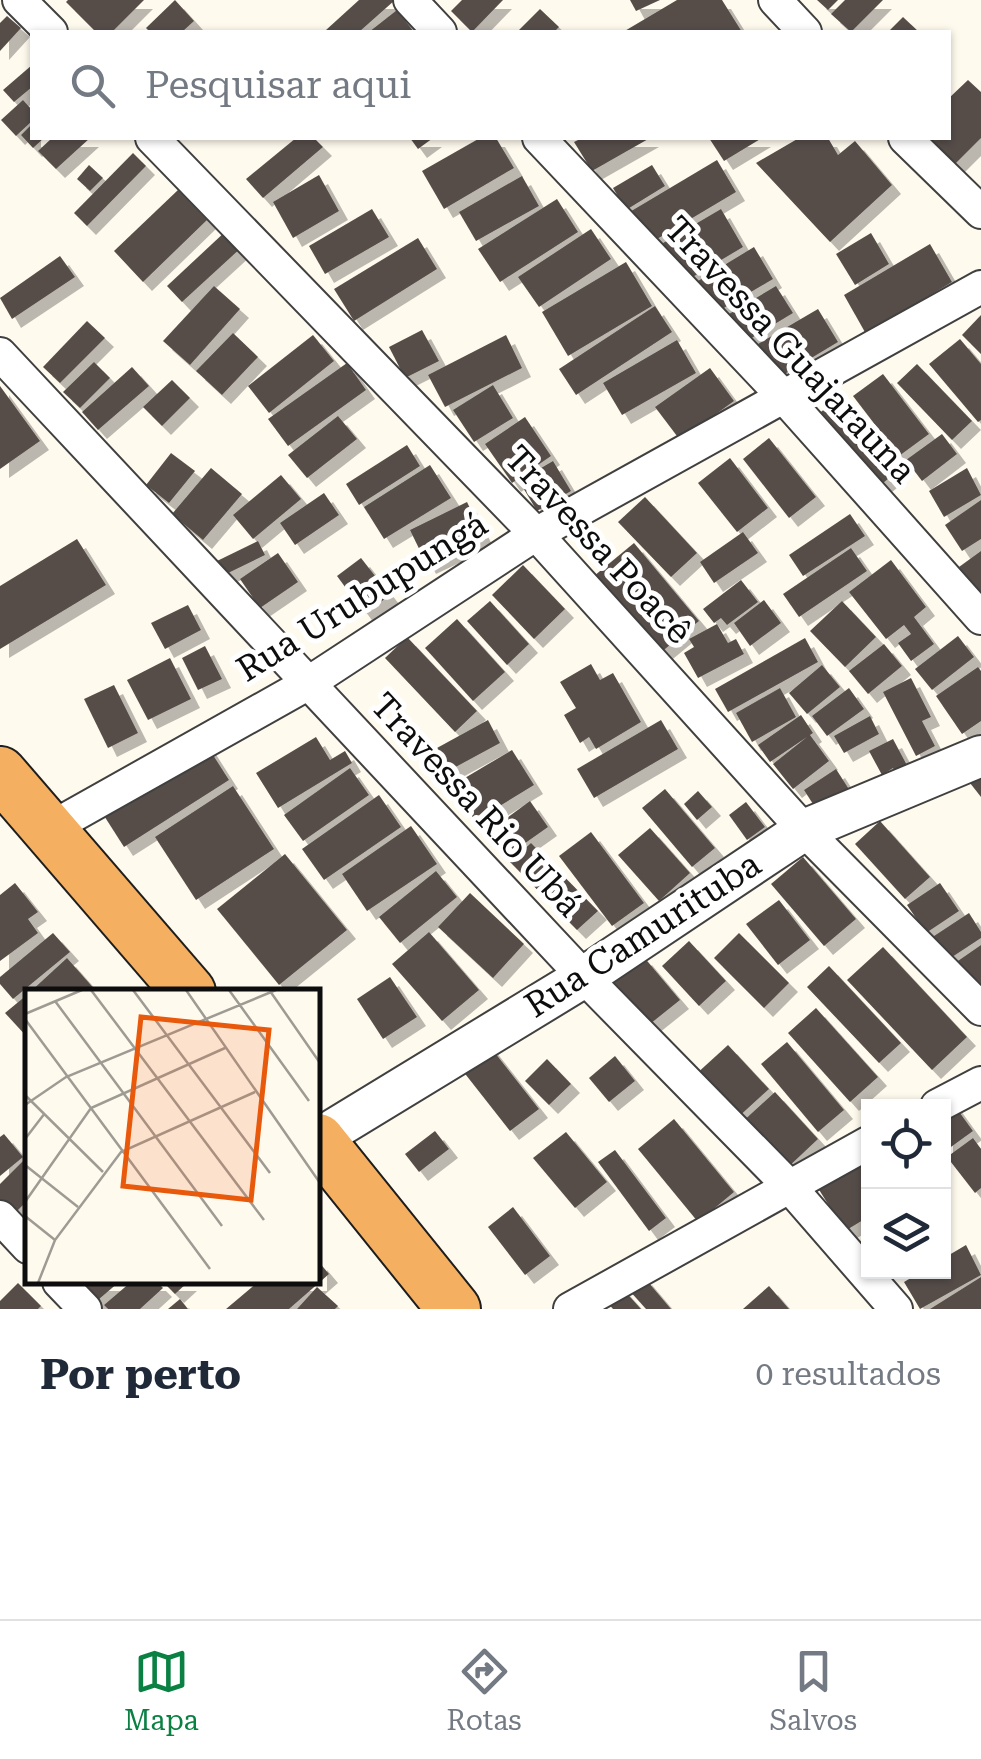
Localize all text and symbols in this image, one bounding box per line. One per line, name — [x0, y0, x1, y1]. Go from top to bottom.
search box — [30, 30, 951, 140]
icon: search — [65, 58, 120, 113]
text: Pesquisar aqui — [145, 63, 411, 107]
street label: Travessa Guajarauna — [656, 208, 924, 492]
street label: Travessa Poacê — [496, 438, 700, 652]
street label: Rua Urubupungá — [229, 504, 495, 690]
street label: Travessa Rio Ubá — [362, 685, 590, 925]
street label: Rua Camurituba — [518, 844, 768, 1026]
inset map — [25, 989, 320, 1284]
map controls — [861, 1099, 951, 1279]
button: locate — [861, 1099, 951, 1189]
button: layers — [861, 1189, 951, 1279]
text: Por perto — [40, 1350, 241, 1399]
text: 0 resultados — [756, 1355, 941, 1393]
tab: Mapa — [124, 1644, 199, 1737]
tab: Rotas — [447, 1644, 522, 1737]
tab: Salvos — [770, 1644, 857, 1737]

